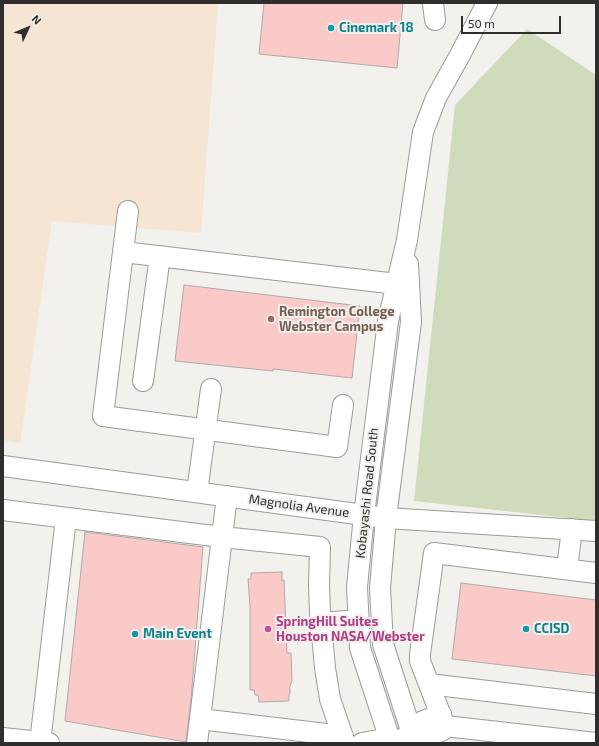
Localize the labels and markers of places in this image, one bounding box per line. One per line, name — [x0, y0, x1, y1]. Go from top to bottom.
place label: Cinemark 18 — [339, 20, 414, 36]
marker: Cinemark 18 — [326, 23, 336, 33]
place label: Remington College Webster Campus — [279, 304, 395, 335]
marker: Remington College Webster Campus — [266, 314, 276, 324]
place label: SpringHill Suites Houston NASA/Webster — [276, 614, 425, 645]
place label: CCISD — [534, 621, 569, 637]
marker: SpringHill Suites Houston NASA/Webster — [263, 624, 273, 634]
marker: CCISD — [521, 624, 531, 634]
place label: Main Event — [143, 626, 212, 642]
marker: Main Event — [130, 629, 140, 639]

